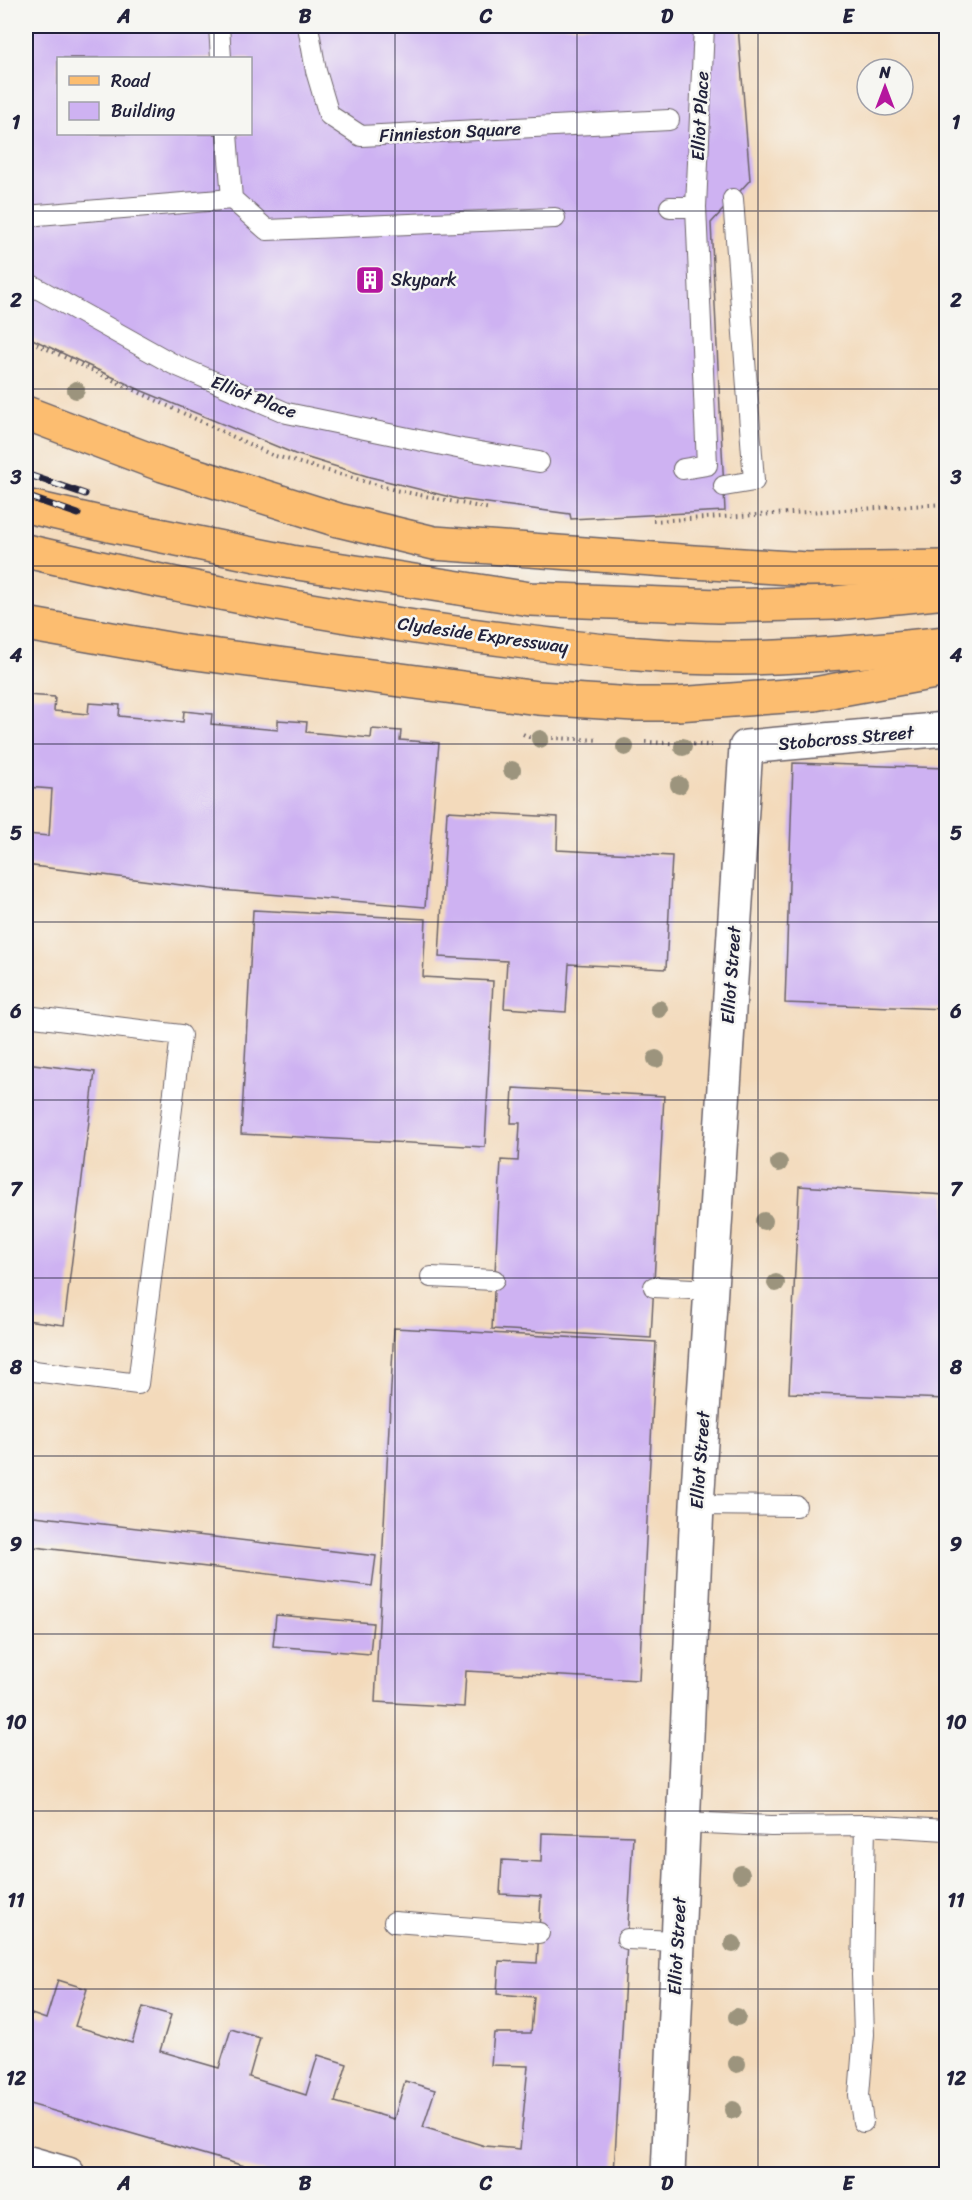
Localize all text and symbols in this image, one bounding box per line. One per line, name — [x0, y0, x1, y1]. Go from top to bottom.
text: A — [116, 0, 131, 34]
text: B — [299, 0, 312, 34]
text: C — [479, 0, 493, 34]
text: D — [661, 0, 674, 34]
text: E — [842, 0, 855, 34]
legend — [57, 57, 252, 135]
north arrow — [855, 57, 915, 117]
text: N — [878, 58, 891, 87]
text: Road — [111, 65, 151, 97]
street label: Elliot Place — [682, 70, 718, 162]
text: Building — [111, 95, 175, 127]
text: 1 — [12, 105, 21, 140]
text: 1 — [952, 105, 961, 140]
street label: Finnieston Square — [378, 112, 522, 152]
building icon: Skypark — [354, 264, 386, 296]
place label: Skypark — [391, 264, 457, 296]
text: 2 — [9, 283, 22, 318]
text: 2 — [949, 283, 962, 318]
street label: Elliot Place — [206, 366, 302, 428]
text: 3 — [10, 460, 22, 495]
text: 3 — [950, 460, 962, 495]
street label: Clydeside Expressway — [396, 607, 571, 663]
text: 4 — [9, 638, 23, 673]
text: 4 — [949, 638, 963, 673]
street label: Stobcross Street — [777, 716, 916, 760]
text: 5 — [10, 816, 22, 851]
text: 5 — [950, 816, 962, 851]
street label: Elliot Street — [712, 924, 750, 1025]
text: 6 — [9, 994, 22, 1029]
text: 6 — [949, 994, 962, 1029]
text: 7 — [10, 1172, 23, 1207]
text: 7 — [950, 1172, 963, 1207]
text: 8 — [9, 1350, 23, 1385]
text: 8 — [949, 1350, 963, 1385]
street label: Elliot Street — [681, 1409, 719, 1510]
text: 9 — [10, 1527, 22, 1562]
text: 9 — [950, 1527, 962, 1562]
text: 10 — [5, 1705, 27, 1740]
text: 10 — [945, 1705, 967, 1740]
text: 11 — [7, 1883, 25, 1918]
text: 11 — [947, 1883, 965, 1918]
street label: Elliot Street — [658, 1895, 696, 1996]
text: 12 — [6, 2061, 27, 2096]
text: 12 — [946, 2061, 967, 2096]
text: A — [116, 2166, 131, 2200]
text: B — [299, 2166, 312, 2200]
text: C — [479, 2166, 493, 2200]
text: D — [661, 2166, 674, 2200]
text: E — [842, 2166, 855, 2200]

